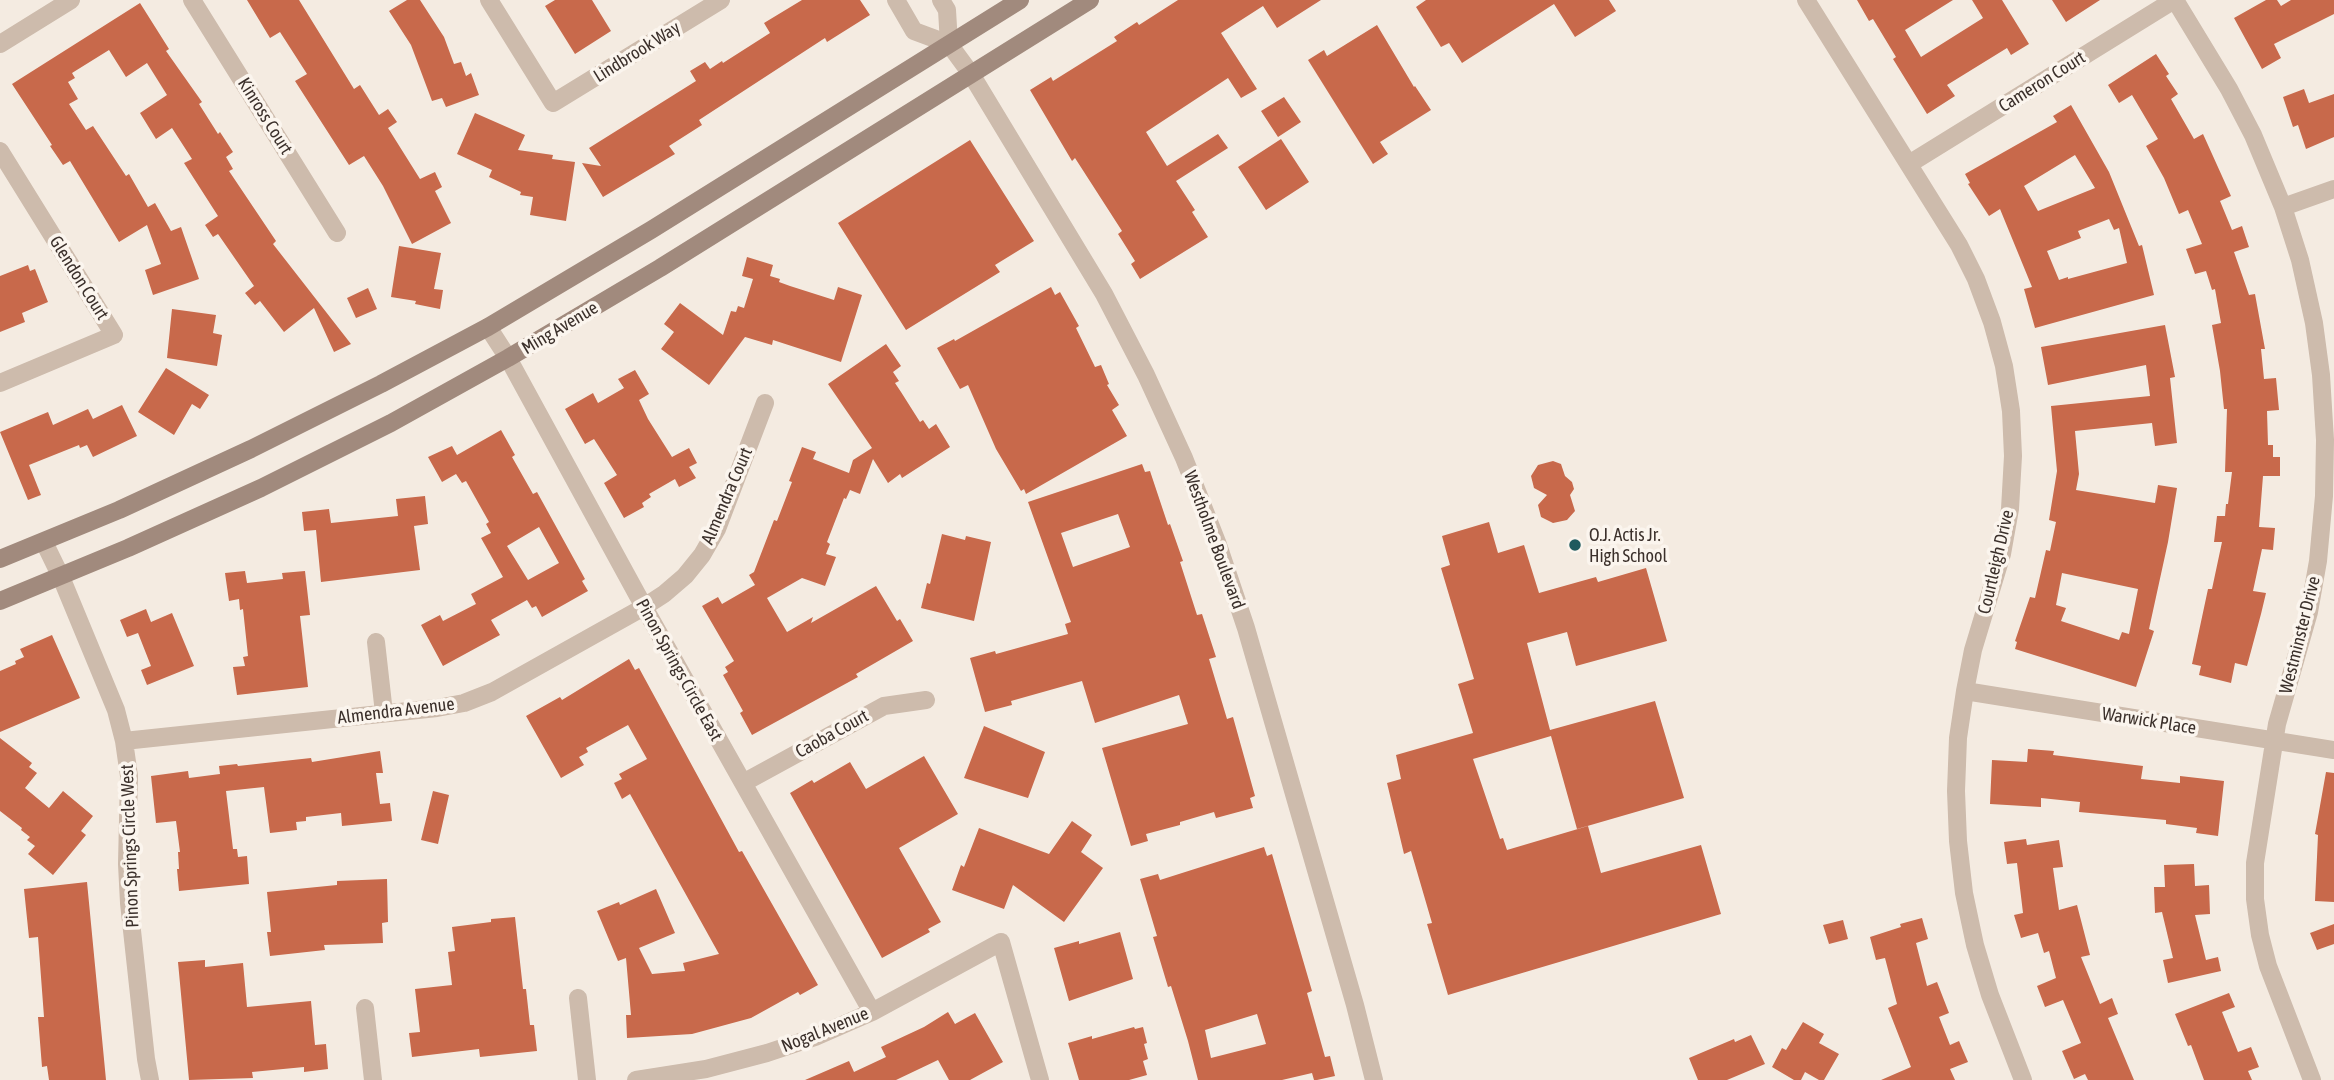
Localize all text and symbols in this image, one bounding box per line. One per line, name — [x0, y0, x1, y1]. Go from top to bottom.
street label: Lindbrook Way — [590, 17, 684, 87]
street label: Cameron Court — [1995, 47, 2089, 117]
street label: Kinross Court — [233, 74, 297, 158]
street label: Glendon Court — [45, 232, 113, 324]
street label: Ming Avenue — [518, 297, 602, 359]
street label: Almendra Court — [697, 444, 757, 548]
street label: Westholme Boulevard — [1179, 468, 1249, 612]
street label: Courtleigh Drive — [1974, 508, 2018, 616]
place label: O.J. Actis Jr. High School — [1589, 524, 1667, 566]
marker: O.J. Actis Jr. High School — [1567, 537, 1583, 553]
street label: Westminster Drive — [2275, 574, 2325, 696]
street label: Pinon Springs Circle East — [631, 595, 727, 745]
street label: Almendra Avenue — [336, 693, 456, 729]
street label: Warwick Place — [2100, 703, 2198, 739]
street label: Caoba Court — [792, 705, 872, 763]
street label: Pinon Springs Circle West — [116, 764, 144, 928]
street label: Nogal Avenue — [778, 1003, 872, 1057]

